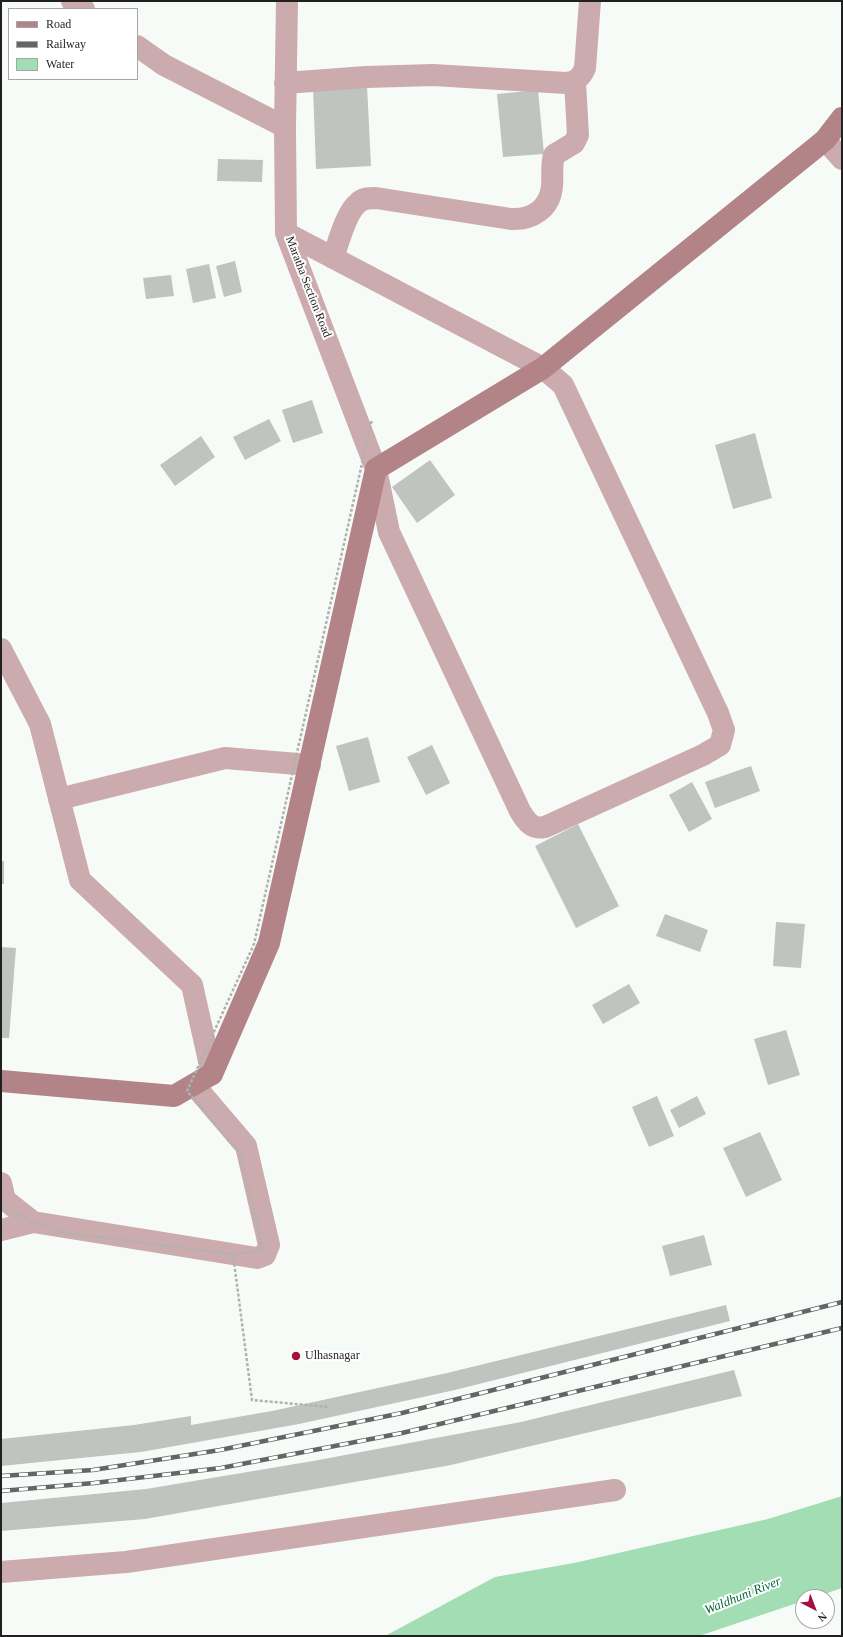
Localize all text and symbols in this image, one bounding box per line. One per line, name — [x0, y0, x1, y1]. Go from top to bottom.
legend — [8, 8, 138, 80]
text: Road — [46, 17, 71, 31]
text: Railway — [46, 37, 86, 51]
text: Water — [46, 57, 74, 71]
street label: Maratha Section Road — [282, 234, 334, 340]
place label: Ulhasnagar — [305, 1349, 360, 1363]
marker: Ulhasnagar — [290, 1350, 302, 1362]
water label: Waldhuni River — [703, 1574, 783, 1618]
north arrow — [795, 1589, 835, 1629]
text: N — [815, 1610, 829, 1624]

